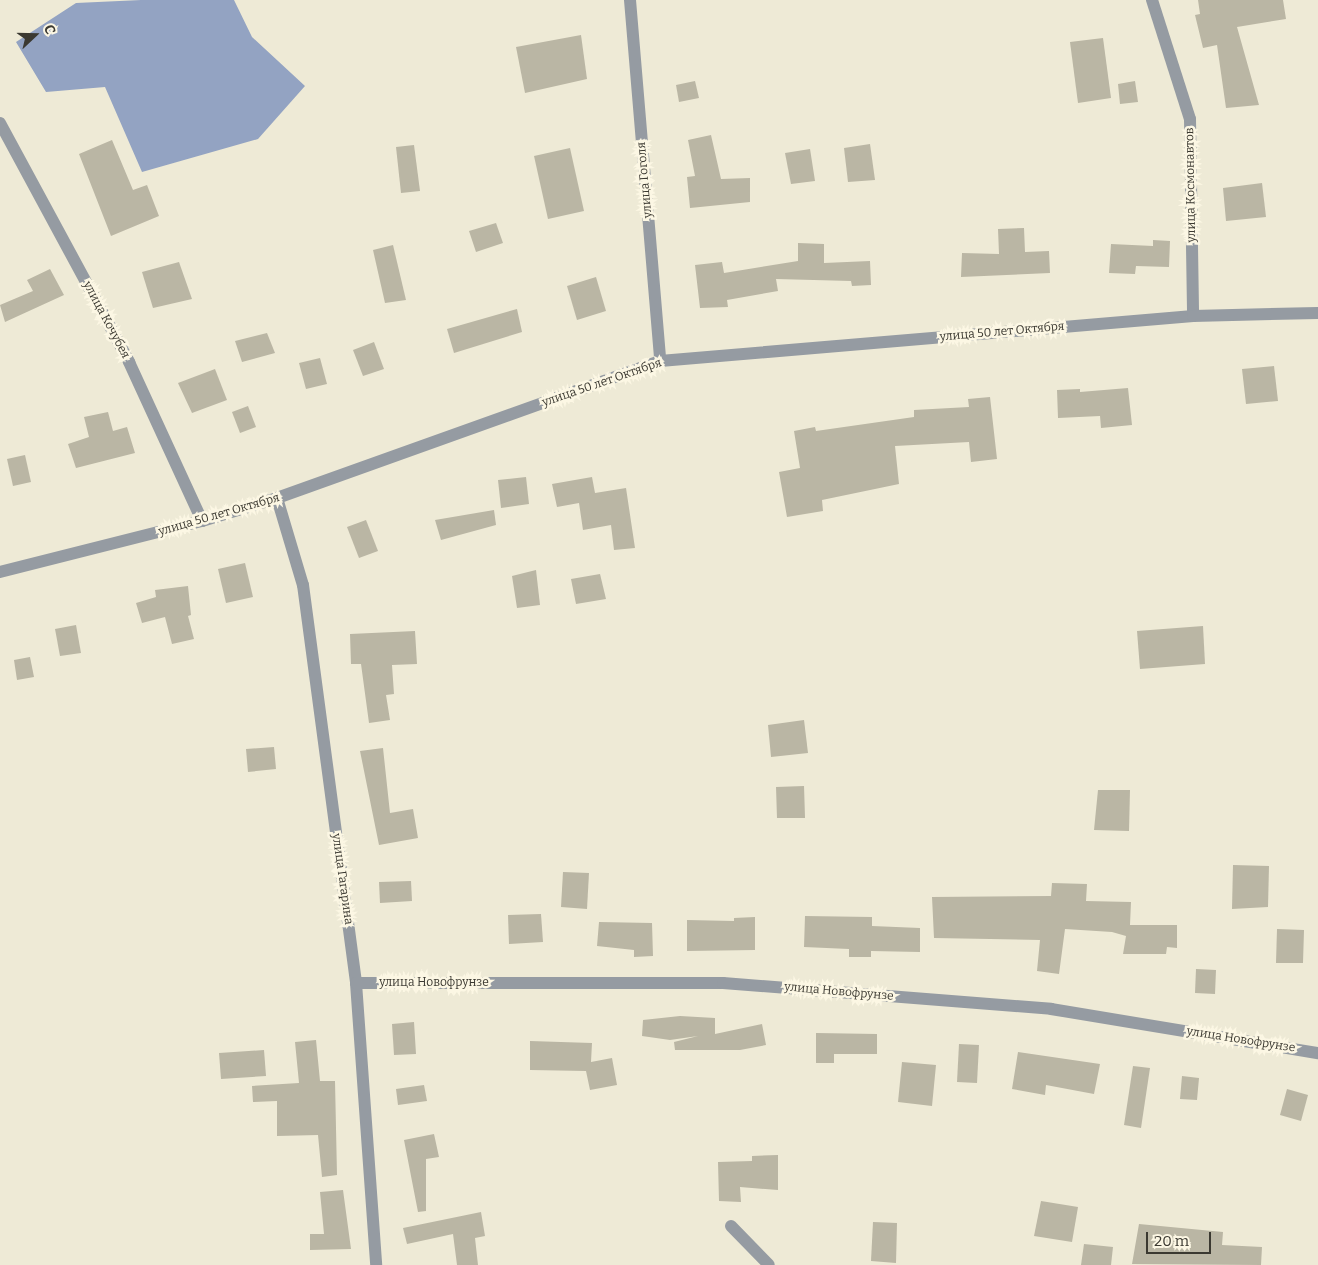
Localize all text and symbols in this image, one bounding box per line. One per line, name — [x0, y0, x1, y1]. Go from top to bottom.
north arrow — [10, 10, 60, 60]
text: С — [40, 22, 59, 37]
street label: улица Космонавтов — [1183, 127, 1199, 243]
street label: улица Гоголя — [635, 141, 655, 219]
street label: улица Кочубея — [80, 279, 132, 361]
street label: улица 50 лет Октября — [939, 319, 1065, 345]
street label: улица 50 лет Октября — [540, 356, 664, 410]
street label: улица 50 лет Октября — [157, 491, 281, 539]
street label: улица Гагарина — [328, 833, 356, 925]
street label: улица Новофрунзе — [379, 976, 489, 990]
street label: улица Новофрунзе — [784, 980, 894, 1004]
street label: улица Новофрунзе — [1186, 1024, 1296, 1056]
scale bar — [1148, 1222, 1213, 1254]
text: 20 m — [1154, 1232, 1189, 1250]

